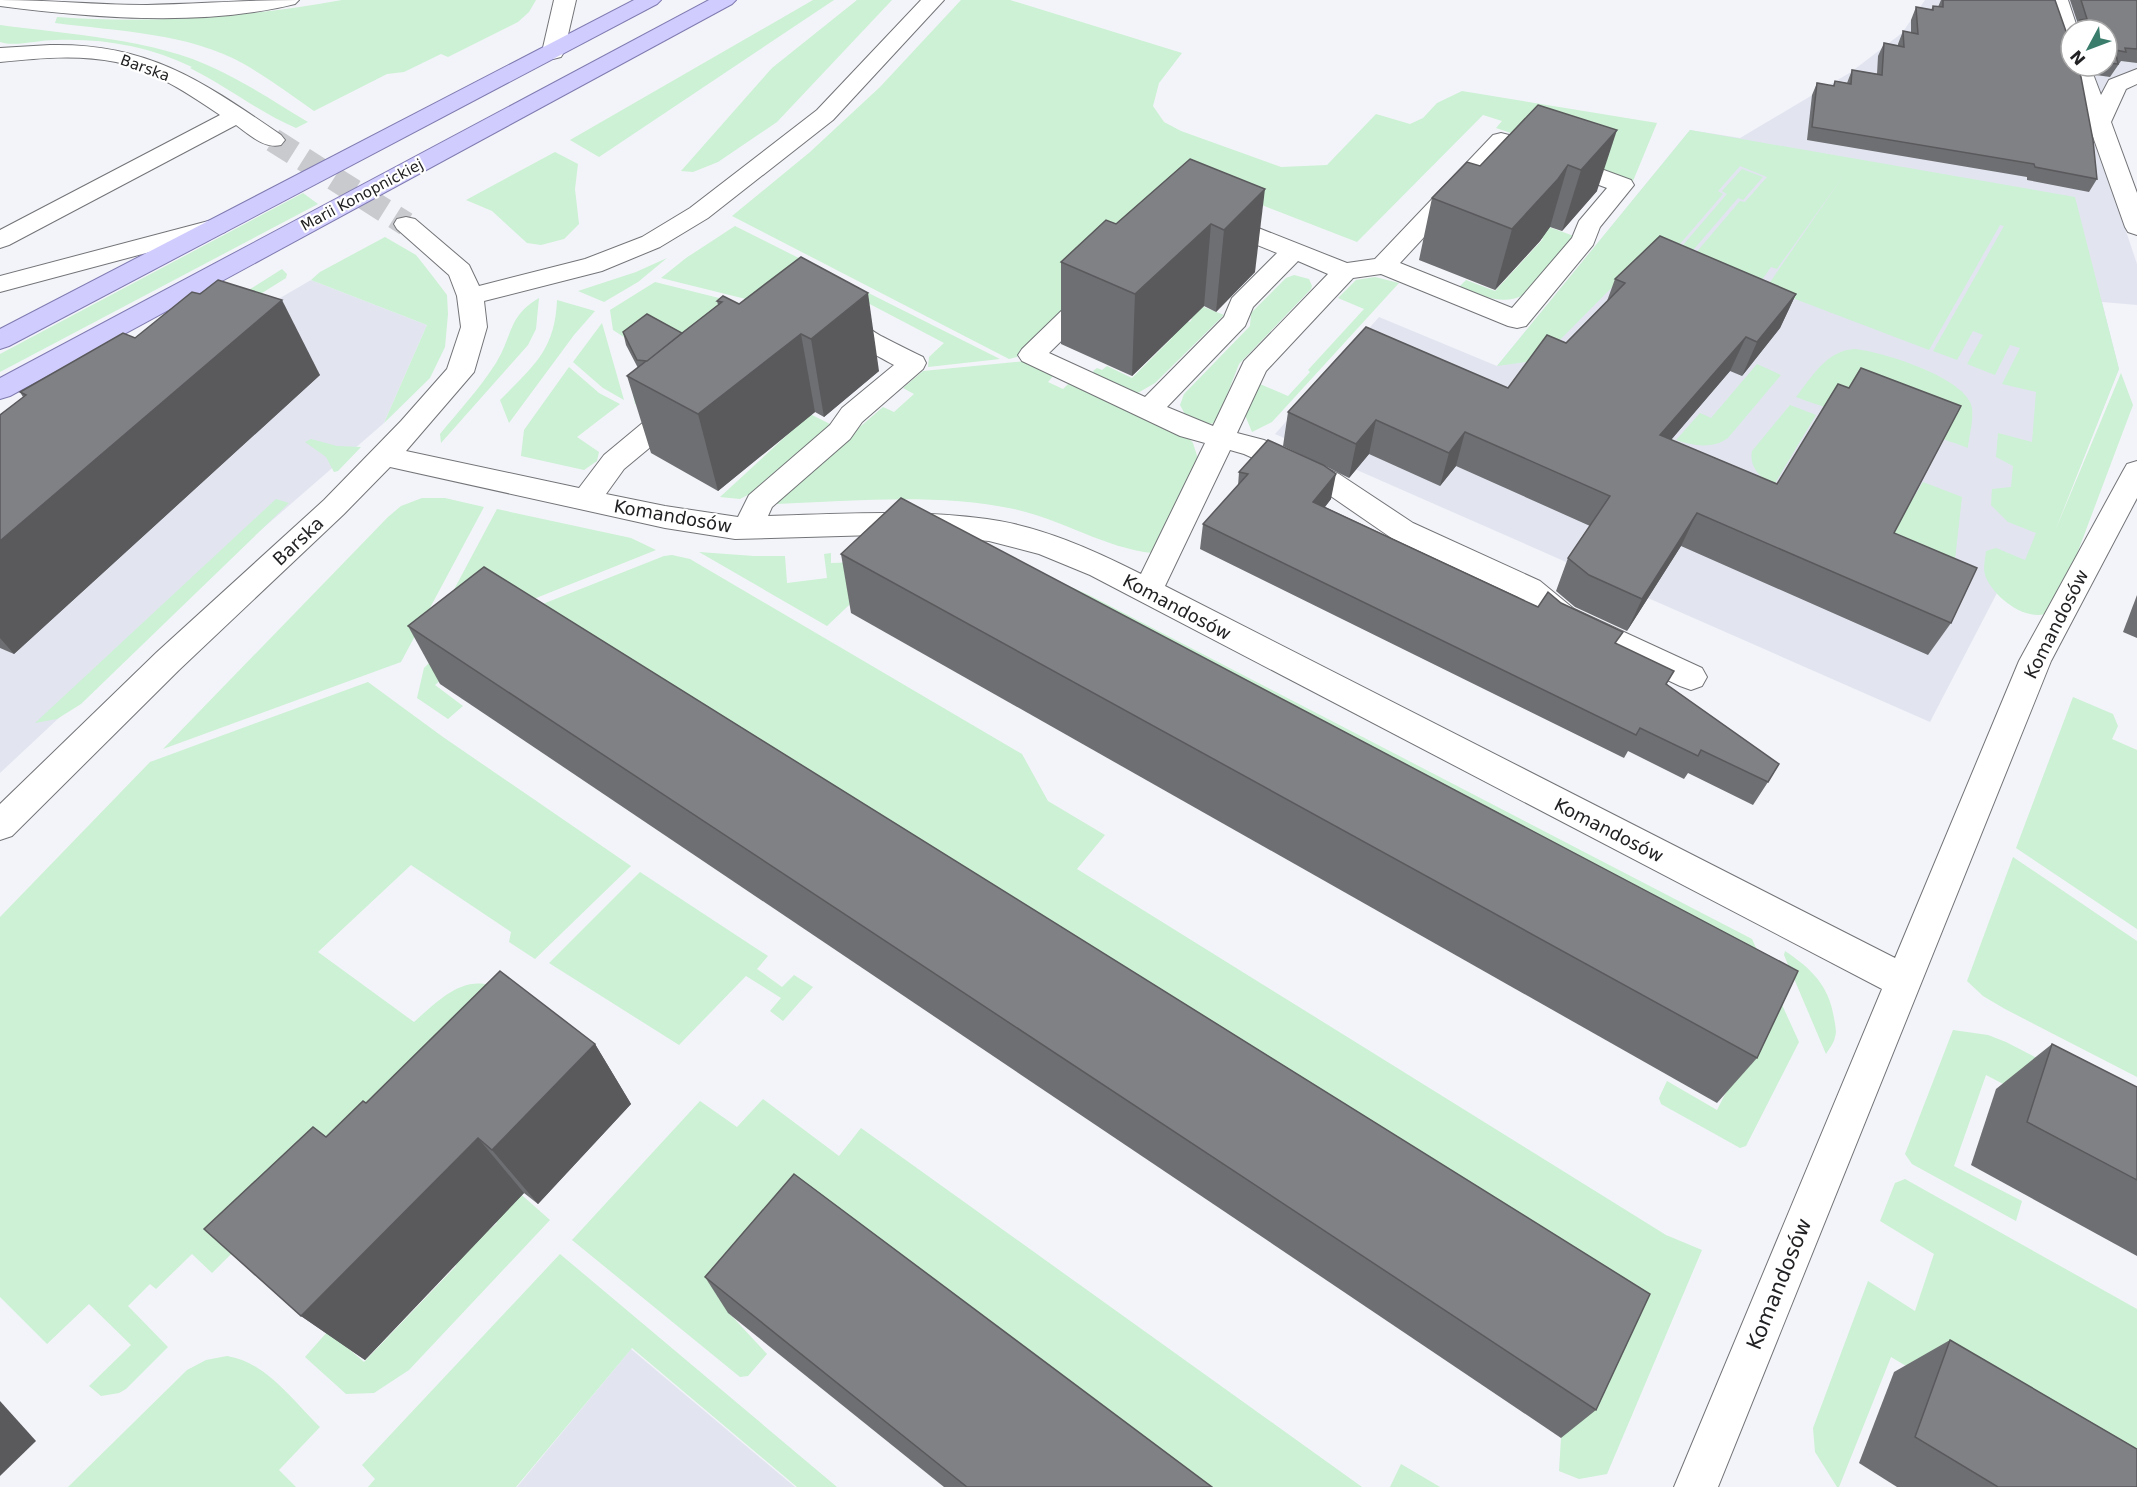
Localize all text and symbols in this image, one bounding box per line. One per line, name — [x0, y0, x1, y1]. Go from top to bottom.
north arrow — [2059, 18, 2119, 78]
text: N — [2066, 46, 2090, 69]
street label: Barska — [118, 51, 172, 85]
street label: Marii Konopnickiej — [298, 155, 426, 235]
street label: Komandosów — [612, 495, 734, 537]
street label: Barska — [268, 512, 328, 570]
street label: Komandosów — [2020, 566, 2092, 682]
street label: Komandosów — [1119, 570, 1235, 644]
street label: Komandosów — [1551, 794, 1667, 866]
street label: Komandosów — [1742, 1215, 1816, 1353]

